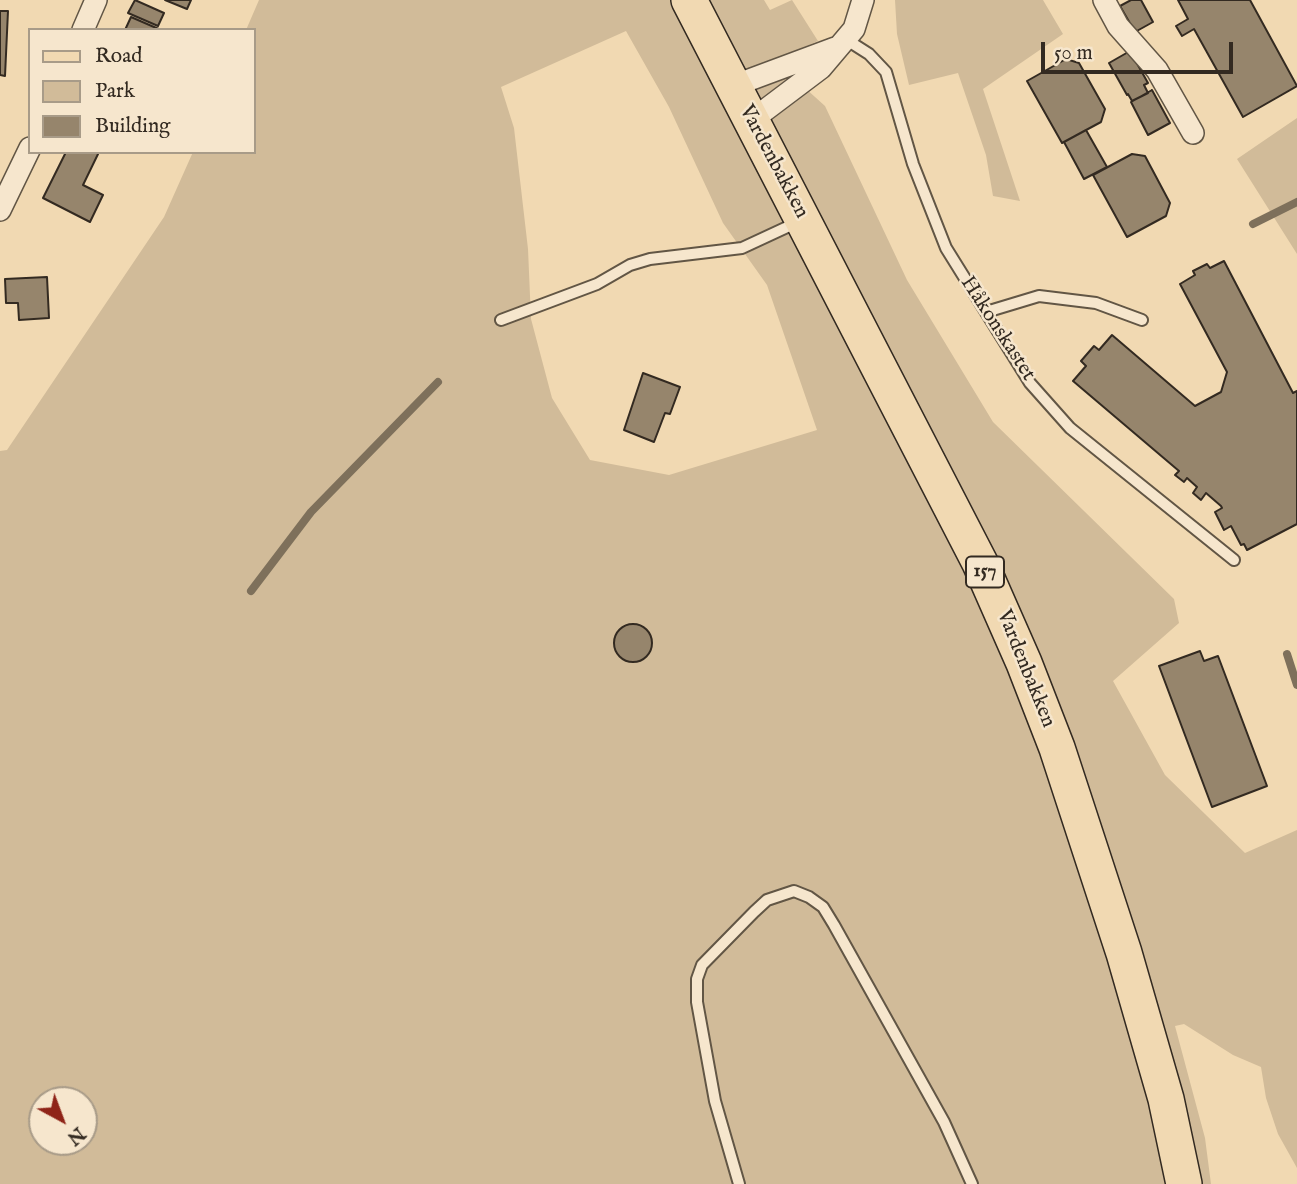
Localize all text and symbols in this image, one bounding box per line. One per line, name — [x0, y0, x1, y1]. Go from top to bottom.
legend — [28, 28, 256, 154]
scale bar — [1045, 28, 1238, 72]
text: 50 m — [1054, 40, 1093, 67]
text: Road — [95, 43, 142, 70]
text: Park — [95, 78, 135, 105]
street label: Vardenbakken — [733, 101, 813, 223]
text: Building — [95, 113, 170, 140]
street label: Håkonskastet — [954, 272, 1040, 386]
road number: 157 — [966, 556, 1004, 587]
street label: Vardenbakken — [990, 607, 1060, 731]
north arrow — [28, 1086, 98, 1156]
text: N — [61, 1121, 90, 1150]

